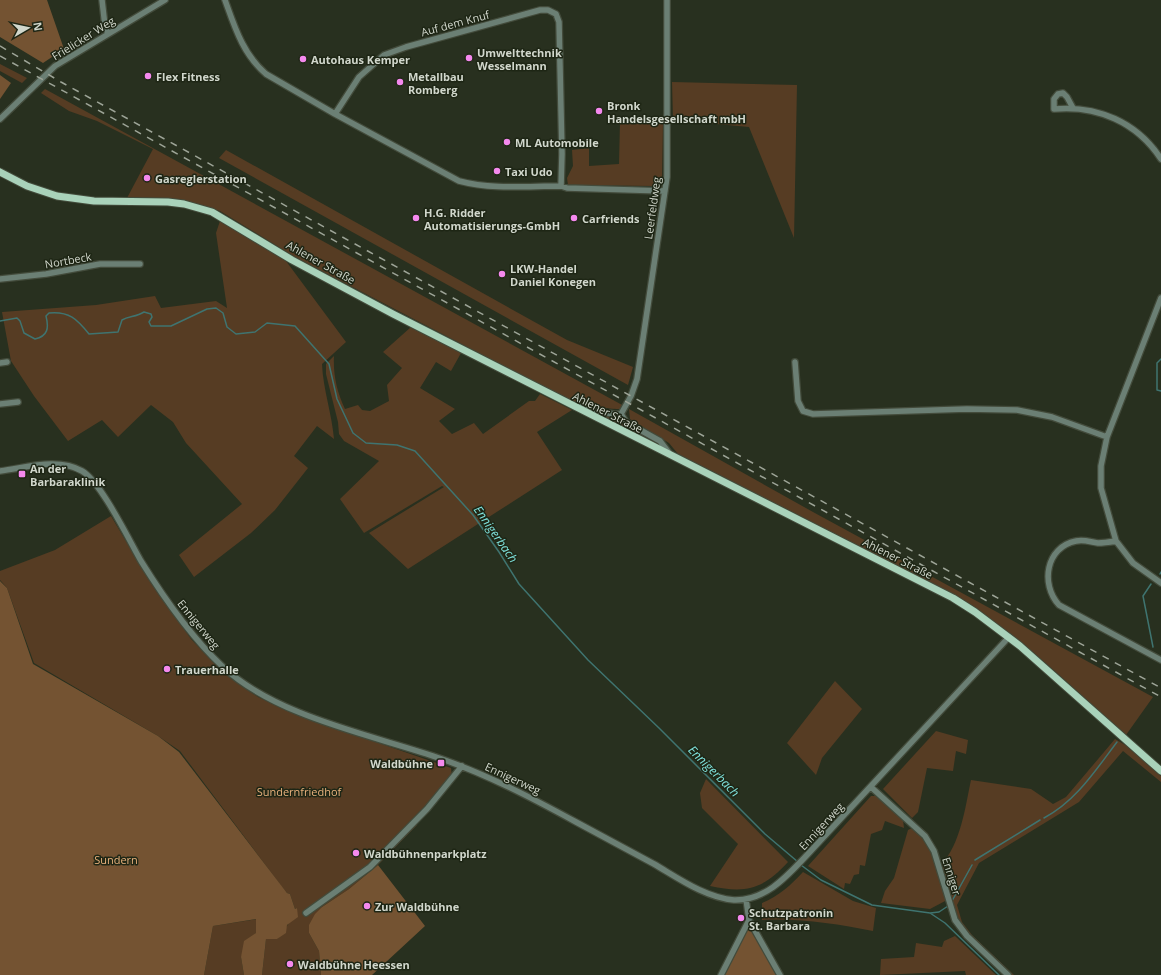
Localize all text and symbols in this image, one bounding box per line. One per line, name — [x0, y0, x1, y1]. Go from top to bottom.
street label: Auf dem Knuf — [419, 6, 492, 39]
north arrow — [8, 8, 48, 48]
street label: Frielicker Weg — [49, 13, 117, 63]
text: N — [30, 21, 46, 32]
place label: Umwelttechnik Wesselmann — [477, 45, 562, 73]
place label: Autohaus Kemper — [311, 52, 410, 67]
marker: Umwelttechnik Wesselmann — [464, 53, 474, 63]
marker: Autohaus Kemper — [298, 54, 308, 64]
place label: Flex Fitness — [156, 69, 220, 84]
place label: Metallbau Romberg — [408, 69, 464, 97]
marker: Flex Fitness — [143, 71, 153, 81]
marker: Metallbau Romberg — [395, 77, 405, 87]
place label: Bronk Handelsgesellschaft mbH — [607, 98, 746, 126]
marker: Bronk Handelsgesellschaft mbH — [594, 106, 604, 116]
place label: ML Automobile — [515, 135, 599, 150]
marker: ML Automobile — [502, 137, 512, 147]
place label: Taxi Udo — [505, 164, 553, 179]
marker: Taxi Udo — [492, 166, 502, 176]
place label: Gasreglerstation — [155, 171, 247, 186]
marker: Gasreglerstation — [142, 173, 152, 183]
street label: Leerfeldweg — [640, 176, 664, 240]
place label: H.G. Ridder Automatisierungs-GmbH — [424, 205, 560, 233]
place label: Carfriends — [582, 211, 640, 226]
marker: H.G. Ridder Automatisierungs-GmbH — [411, 213, 421, 223]
marker: Carfriends — [569, 213, 579, 223]
street label: Ahlener Straße — [284, 237, 358, 287]
street label: Nortbeck — [43, 248, 93, 271]
place label: LKW-Handel Daniel Konegen — [510, 261, 596, 289]
marker: LKW-Handel Daniel Konegen — [497, 269, 507, 279]
street label: Ahlener Straße — [571, 388, 645, 436]
place label: An der Barbaraklinik — [30, 461, 105, 489]
marker: An der Barbaraklinik — [17, 469, 27, 479]
water label: Ennigerbach — [470, 502, 522, 566]
street label: Ahlener Straße — [861, 534, 935, 582]
street label: Ennigerweg — [174, 596, 224, 652]
place label: Trauerhalle — [175, 662, 239, 677]
marker: Trauerhalle — [162, 664, 172, 674]
water label: Ennigerbach — [685, 742, 743, 800]
place label: Waldbühne — [370, 756, 433, 771]
marker: Waldbühne — [436, 758, 446, 768]
street label: Ennigerweg — [483, 759, 543, 797]
park label: Sundernfriedhof — [257, 784, 343, 799]
street label: Ennigerweg — [795, 799, 847, 853]
place label: Waldbühnenparkplatz — [364, 846, 487, 861]
marker: Waldbühnenparkplatz — [351, 848, 361, 858]
park label: Sundern — [94, 852, 138, 867]
street label: Enniger — [939, 855, 965, 897]
place label: Zur Waldbühne — [375, 899, 460, 914]
marker: Zur Waldbühne — [362, 901, 372, 911]
place label: Schutzpatronin St. Barbara — [749, 905, 833, 933]
marker: Schutzpatronin St. Barbara — [736, 913, 746, 923]
place label: Waldbühne Heessen — [298, 957, 410, 972]
marker: Waldbühne Heessen — [285, 959, 295, 969]

